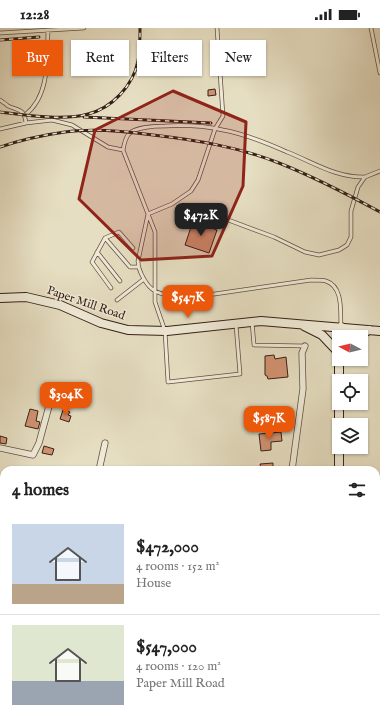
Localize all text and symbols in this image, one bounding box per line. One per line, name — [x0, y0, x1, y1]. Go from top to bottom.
text: 12:28 — [20, 5, 50, 24]
chip: Buy — [12, 40, 63, 76]
chip: Rent — [71, 40, 129, 76]
chip: Filters — [137, 40, 202, 76]
chip: New — [210, 40, 266, 76]
pin: $472K — [173, 203, 229, 237]
text: $472K — [184, 207, 218, 224]
street label: Paper Mill Road — [45, 283, 128, 325]
pin: $547K — [160, 285, 216, 319]
text: $547K — [171, 289, 205, 306]
north arrow — [332, 330, 368, 366]
map controls — [332, 330, 368, 454]
button: locate — [332, 374, 368, 410]
pin: $304K — [38, 382, 94, 416]
text: $304K — [49, 386, 83, 403]
pin: $587K — [241, 406, 297, 440]
text: $587K — [253, 410, 285, 427]
button: layers — [332, 418, 368, 454]
icon: filters — [346, 479, 368, 501]
text: 4 homes — [12, 480, 69, 501]
text: $472,000 — [136, 537, 199, 558]
icon: home — [44, 540, 92, 588]
text: 4 rooms · 152 m² — [136, 558, 219, 575]
text: House — [136, 575, 171, 592]
text: $547,000 — [136, 637, 197, 658]
icon: home — [44, 641, 92, 689]
text: 4 rooms · 120 m² — [136, 658, 221, 675]
text: Paper Mill Road — [136, 675, 225, 692]

